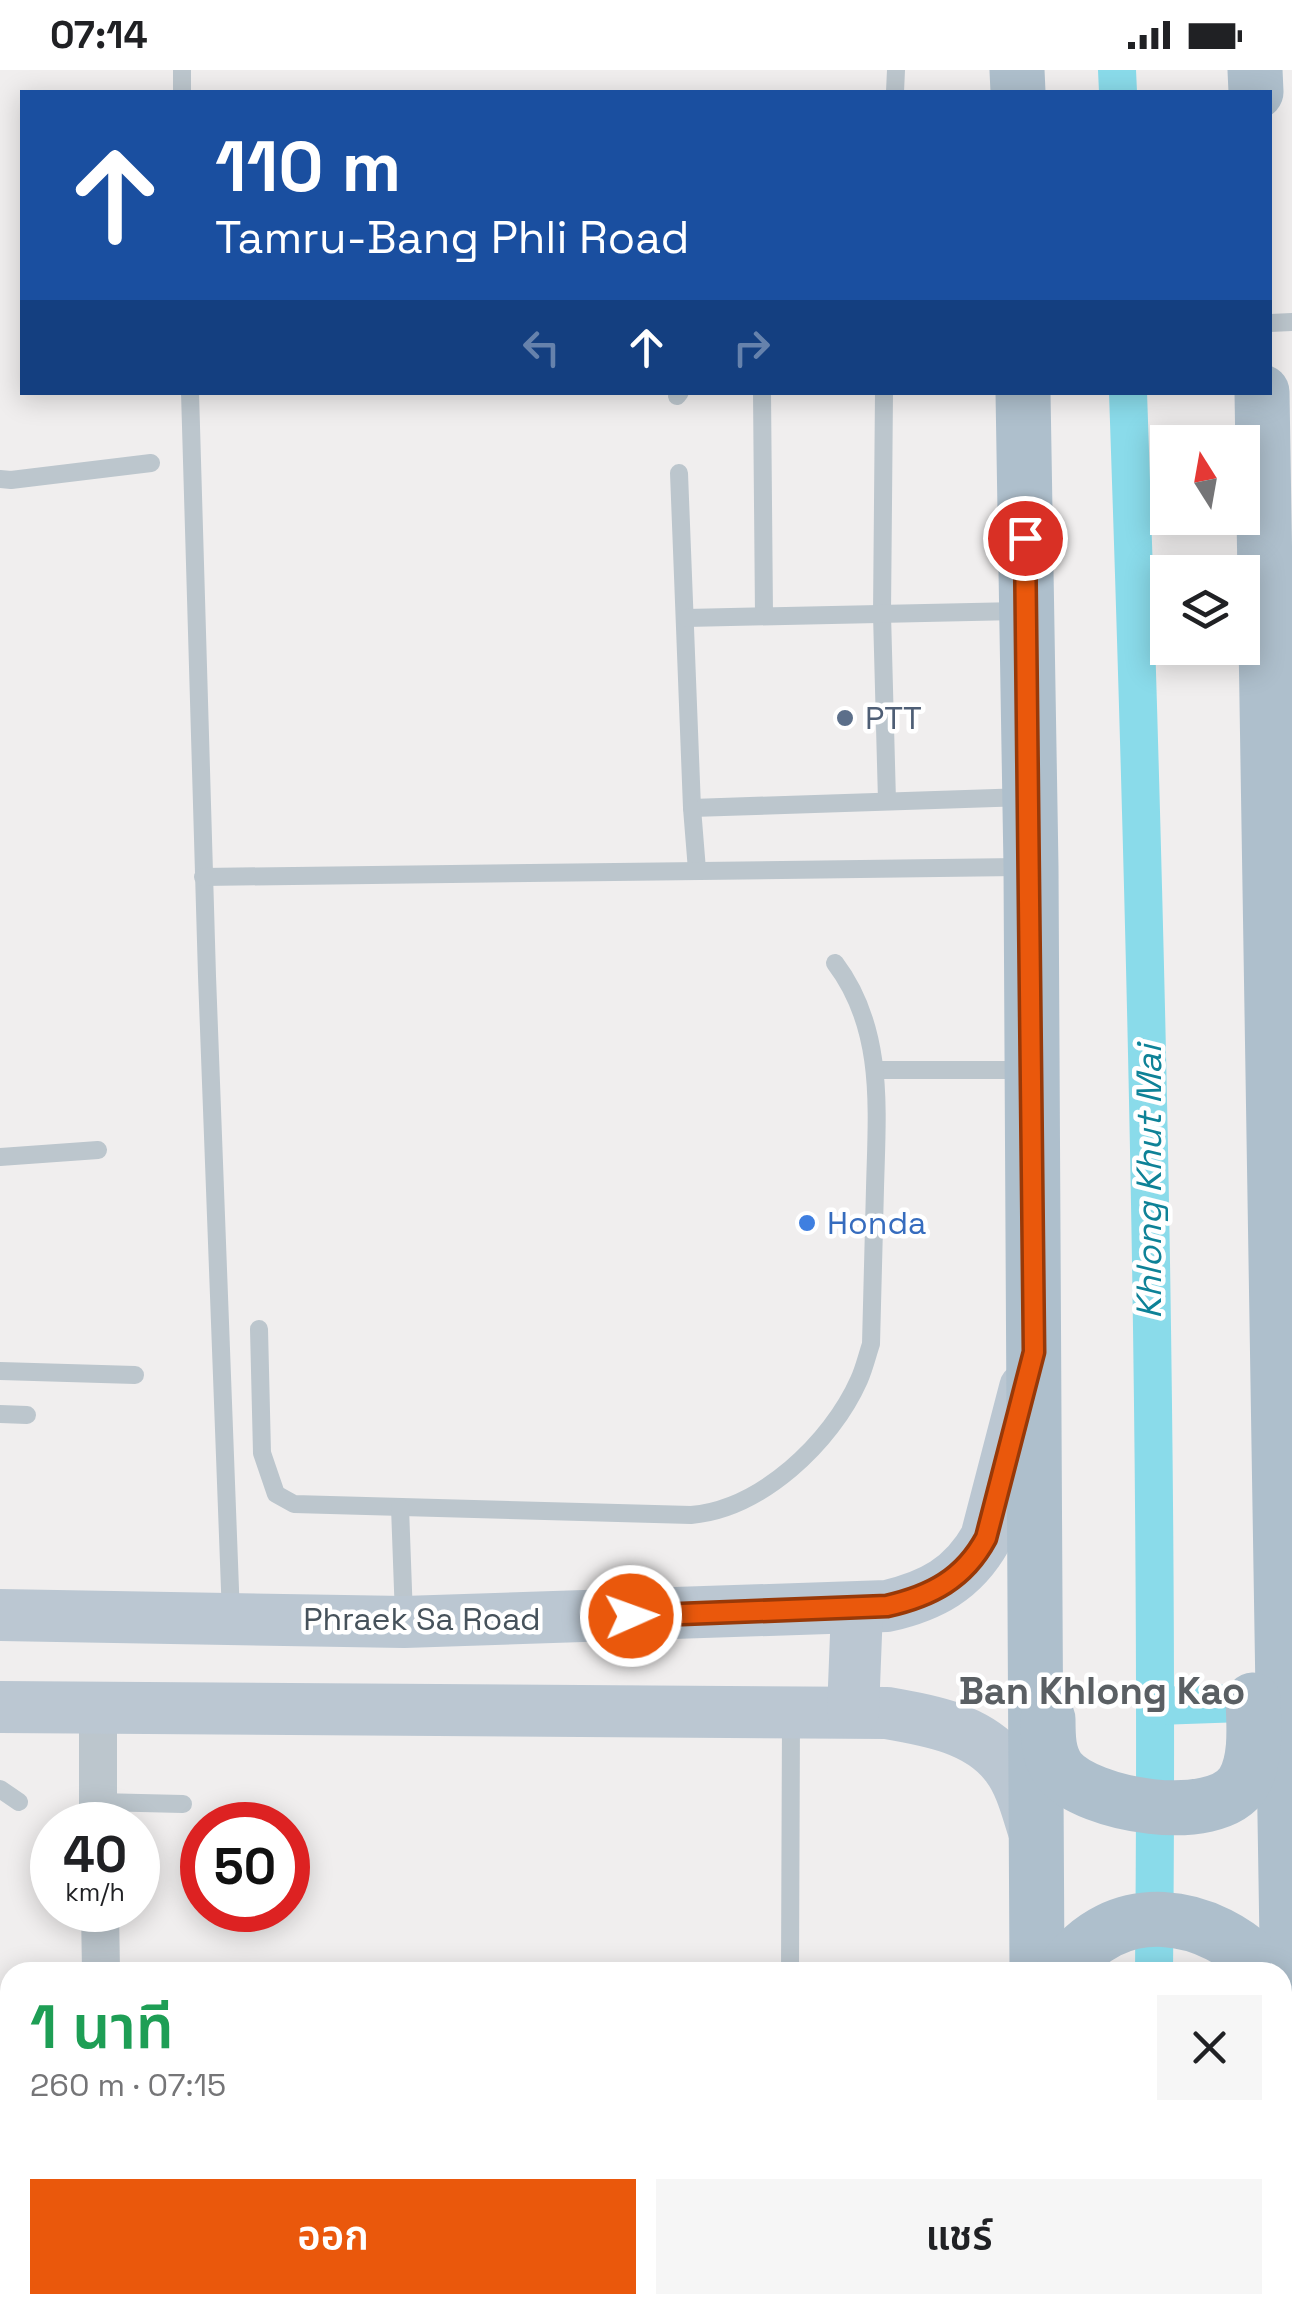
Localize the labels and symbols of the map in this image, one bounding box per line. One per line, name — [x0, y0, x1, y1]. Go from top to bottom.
north arrow — [1150, 425, 1260, 535]
pin — [983, 496, 1068, 581]
place label: PTT — [865, 698, 922, 738]
marker: PTT — [834, 707, 856, 729]
water label: Khlong Khut Mai — [1127, 1041, 1171, 1319]
place label: Honda — [827, 1203, 926, 1243]
marker: Honda — [796, 1212, 818, 1234]
position arrow — [579, 1564, 683, 1668]
street label: Phraek Sa Road — [303, 1599, 541, 1639]
district label: Ban Khlong Kao — [959, 1667, 1245, 1715]
speed limit sign: 50 — [180, 1802, 310, 1932]

